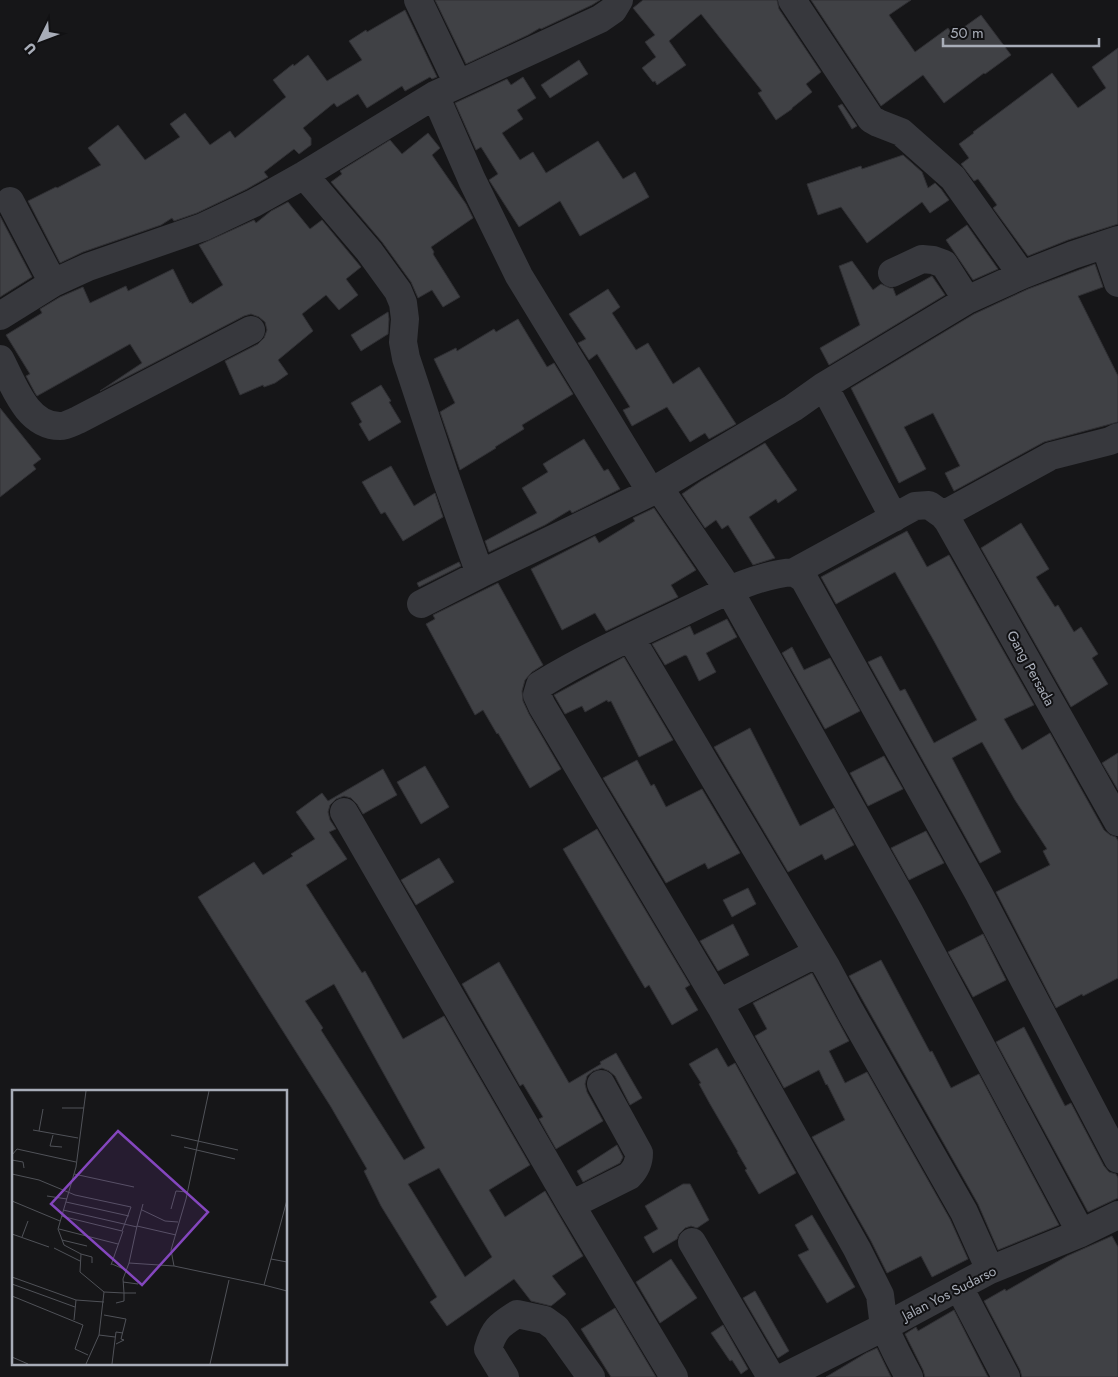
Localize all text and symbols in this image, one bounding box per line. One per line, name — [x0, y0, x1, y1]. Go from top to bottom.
north arrow — [15, 15, 65, 65]
scale bar — [943, 15, 1099, 47]
text: 50 m — [950, 22, 984, 44]
text: U — [20, 38, 41, 59]
street label: Gang Persada — [1002, 627, 1060, 709]
inset map — [12, 1090, 288, 1364]
street label: Jalan Yos Sudarso — [897, 1260, 1000, 1326]

